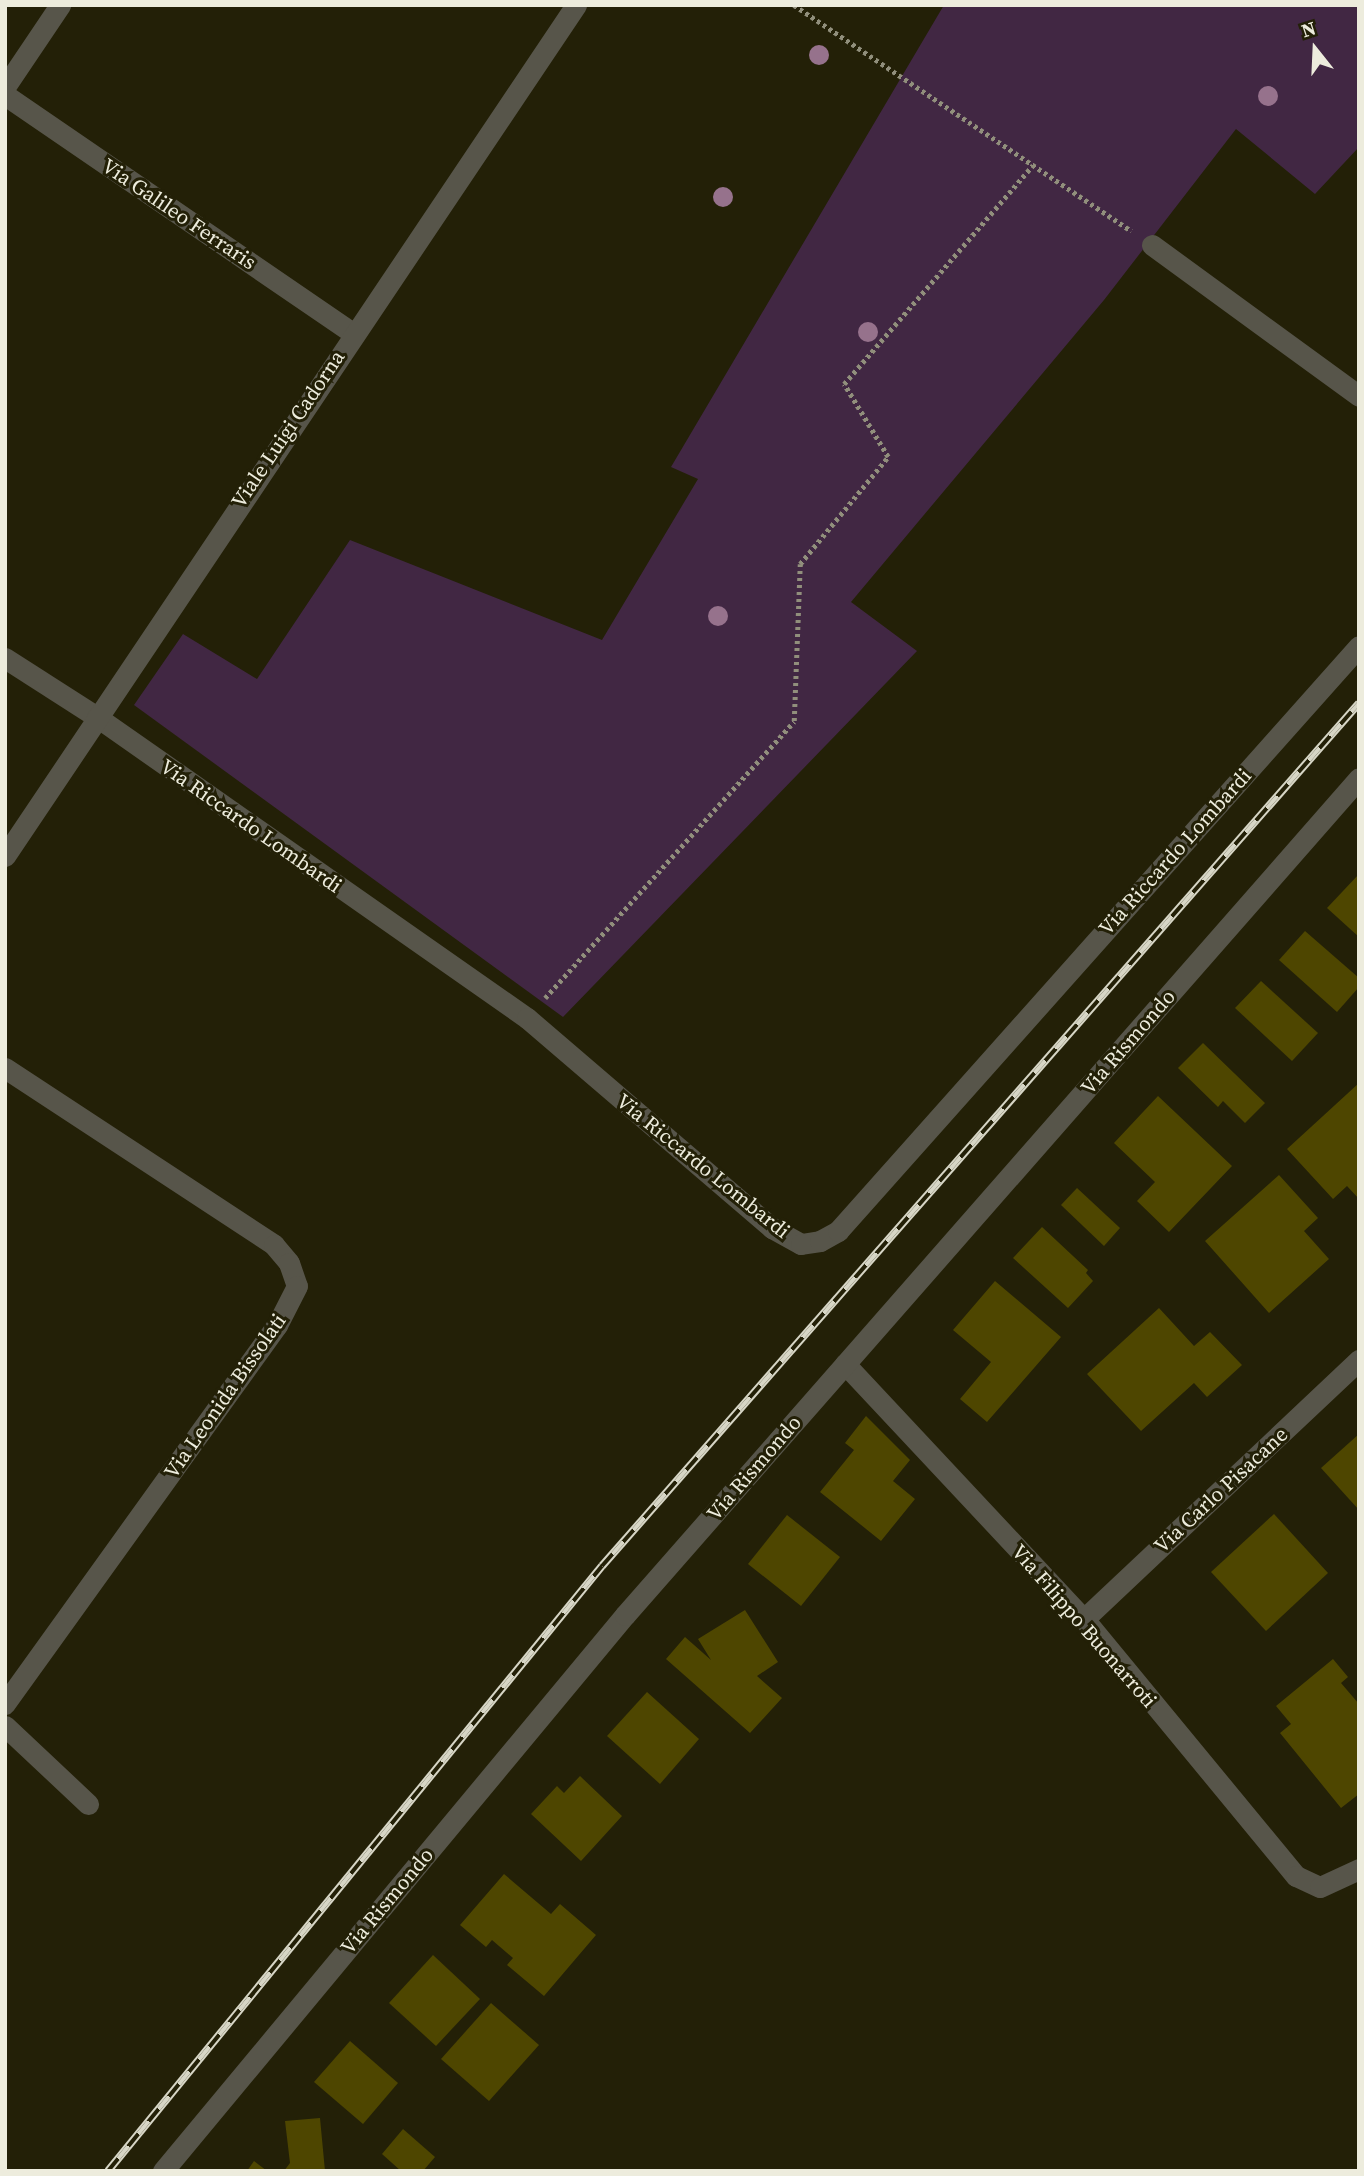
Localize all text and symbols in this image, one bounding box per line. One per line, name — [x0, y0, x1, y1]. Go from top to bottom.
north arrow — [1280, 14, 1350, 84]
text: N — [1298, 15, 1319, 44]
street label: Via Galileo Ferraris — [97, 153, 261, 275]
street label: Viale Luigi Cadorna — [226, 345, 350, 513]
street label: Via Riccardo Lombardi — [155, 754, 347, 898]
street label: Via Riccardo Lombardi — [1093, 763, 1257, 941]
street label: Via Rismondo — [1076, 984, 1180, 1100]
street label: Via Riccardo Lombardi — [611, 1088, 795, 1244]
street label: Via Leonida Bissolati — [159, 1309, 291, 1483]
street label: Via Rismondo — [702, 1410, 806, 1526]
street label: Via Carlo Pisacane — [1149, 1422, 1293, 1558]
street label: Via Filippo Buonarroti — [1006, 1539, 1162, 1713]
street label: Via Rismondo — [335, 1843, 439, 1959]

